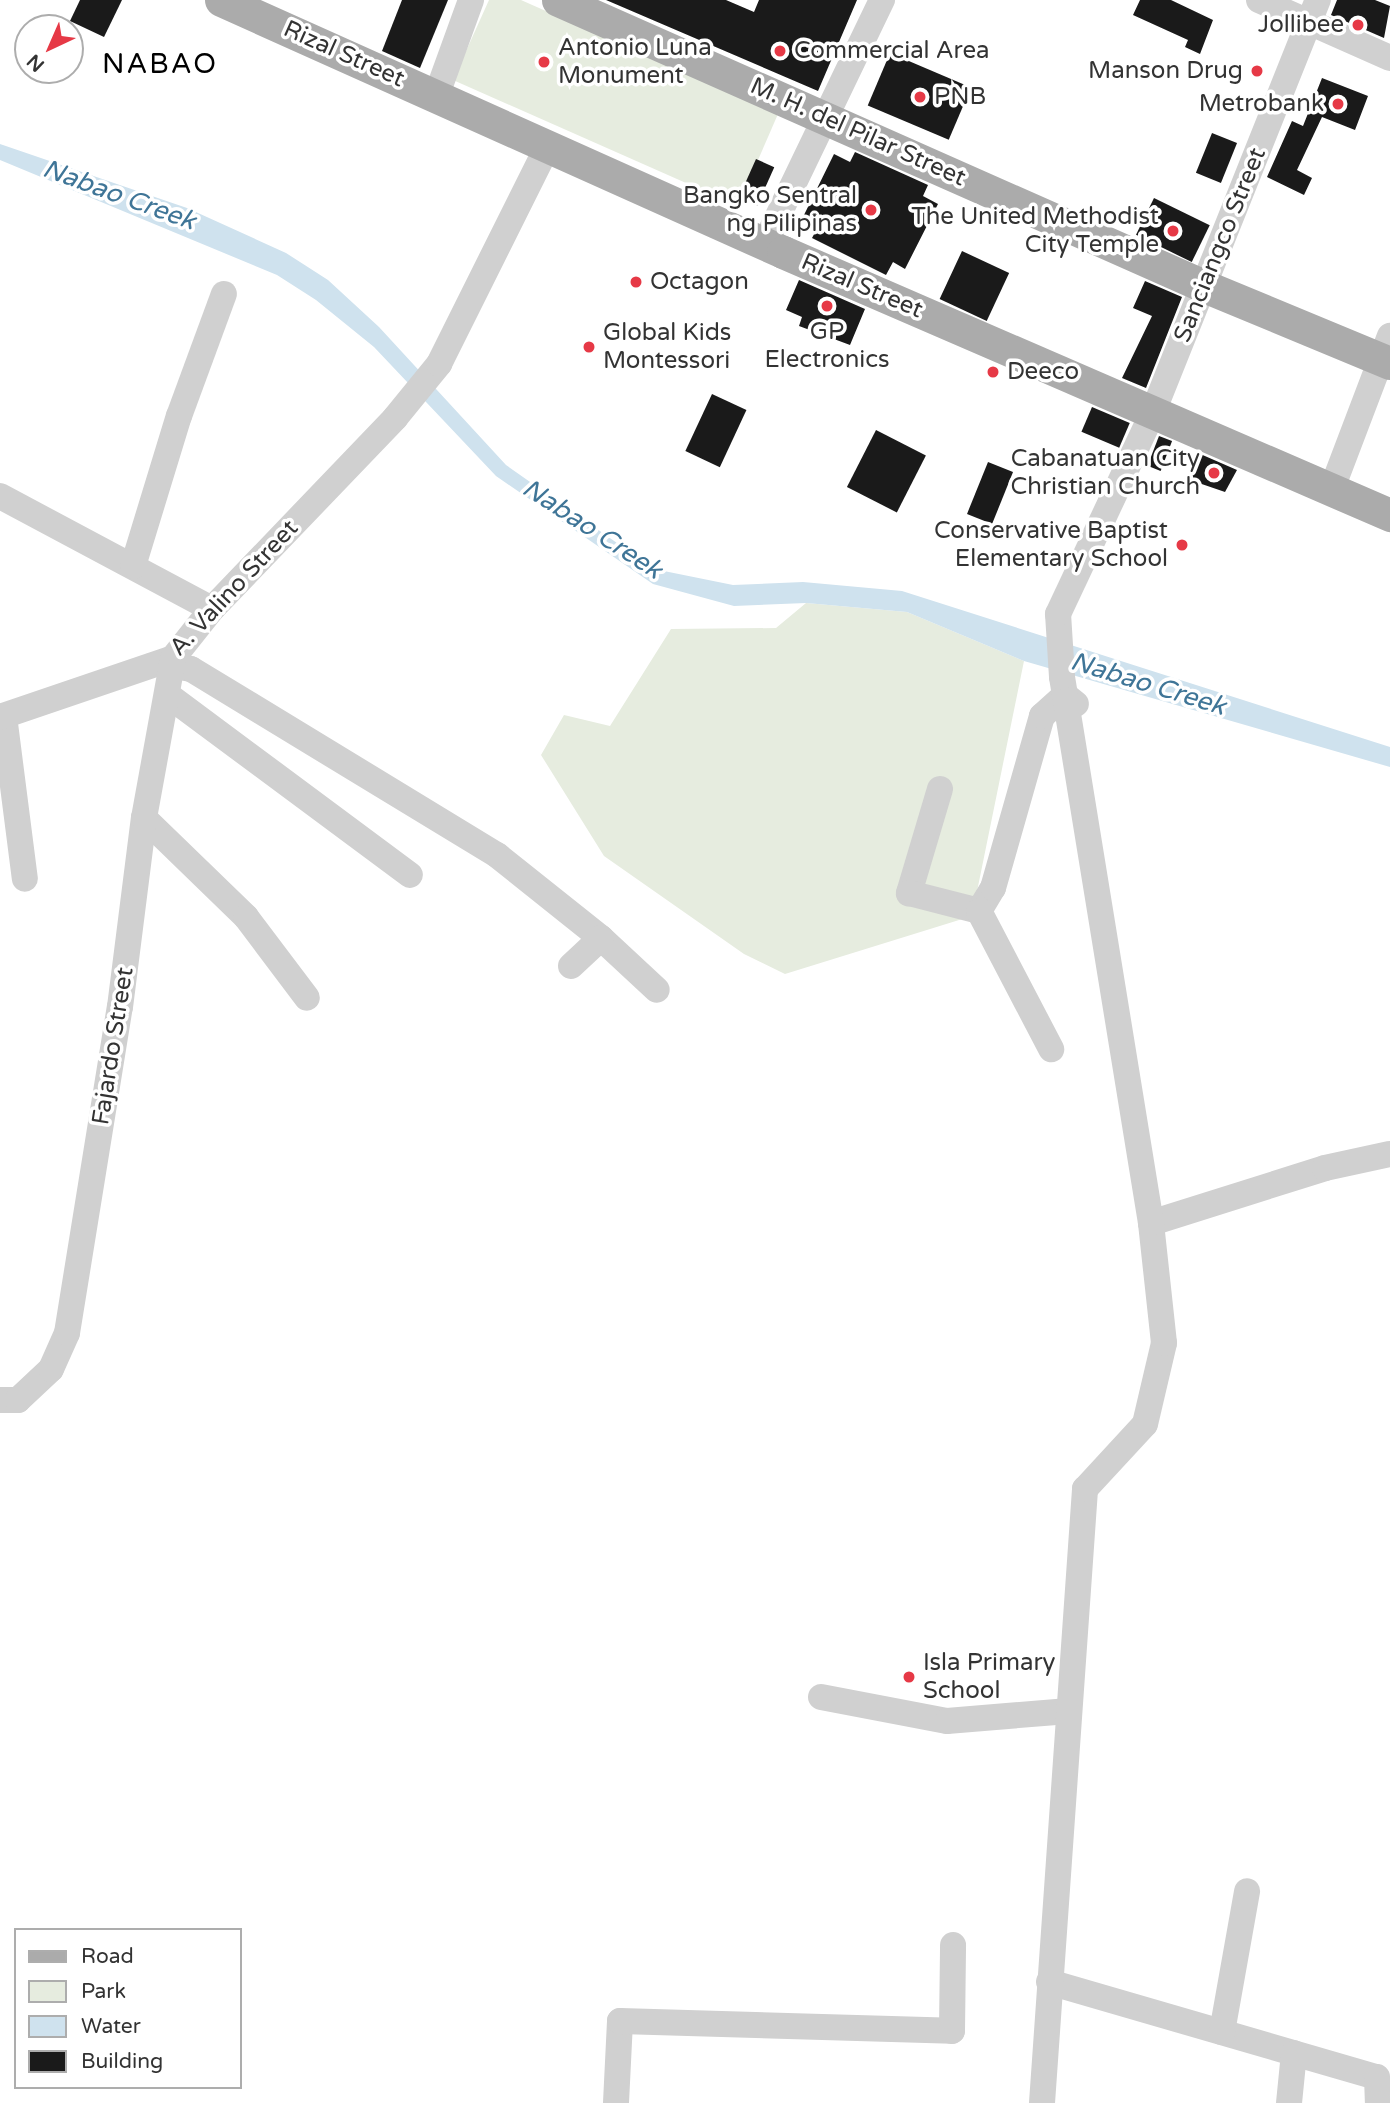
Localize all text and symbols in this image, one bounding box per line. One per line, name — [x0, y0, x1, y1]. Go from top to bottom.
place label: Jollibee — [1258, 11, 1344, 39]
north arrow — [14, 14, 84, 84]
street label: Rizal Street — [279, 15, 409, 93]
marker: Jollibee — [1350, 17, 1366, 33]
place label: Antonio Luna Monument — [558, 34, 712, 90]
place label: Commercial Area — [794, 37, 990, 65]
marker: Commercial Area — [772, 43, 788, 59]
district label: NABAO — [103, 47, 217, 81]
text: N — [23, 49, 49, 76]
marker: Antonio Luna Monument — [536, 54, 552, 70]
place label: Manson Drug — [1088, 57, 1243, 85]
marker: Manson Drug — [1249, 63, 1265, 79]
street label: M. H. del Pilar Street — [746, 72, 970, 192]
place label: PNB — [934, 83, 986, 111]
marker: PNB — [912, 89, 928, 105]
place label: Metrobank — [1199, 90, 1324, 118]
marker: Metrobank — [1330, 96, 1346, 112]
street label: Sanciangco Street — [1168, 144, 1272, 346]
water label: Nabao Creek — [38, 153, 200, 237]
place label: Bangko Sentral ng Pilipinas — [683, 182, 857, 238]
marker: Bangko Sentral ng Pilipinas — [863, 202, 879, 218]
place label: The United Methodist City Temple — [911, 203, 1159, 259]
marker: The United Methodist City Temple — [1165, 223, 1181, 239]
street label: Rizal Street — [797, 247, 927, 325]
place label: Octagon — [650, 268, 749, 296]
marker: Octagon — [628, 274, 644, 290]
marker: GP Electronics — [819, 298, 835, 314]
place label: GP Electronics — [764, 318, 890, 374]
place label: Global Kids Montessori — [603, 319, 731, 375]
marker: Global Kids Montessori — [581, 339, 597, 355]
place label: Deeco — [1007, 358, 1079, 386]
marker: Deeco — [985, 364, 1001, 380]
place label: Cabanatuan City Christian Church — [1011, 445, 1200, 501]
marker: Cabanatuan City Christian Church — [1206, 465, 1222, 481]
water label: Nabao Creek — [516, 472, 668, 586]
street label: A. Valino Street — [164, 514, 304, 662]
place label: Conservative Baptist Elementary School — [934, 517, 1168, 573]
marker: Conservative Baptist Elementary School — [1174, 537, 1190, 553]
water label: Nabao Creek — [1067, 646, 1229, 722]
street label: Fajardo Street — [86, 965, 140, 1127]
place label: Isla Primary School — [923, 1649, 1056, 1705]
marker: Isla Primary School — [901, 1669, 917, 1685]
legend — [14, 1928, 242, 2089]
text: Road — [81, 1944, 134, 1969]
text: Park — [81, 1979, 126, 2004]
text: Water — [81, 2014, 141, 2039]
text: Building — [81, 2049, 163, 2074]

